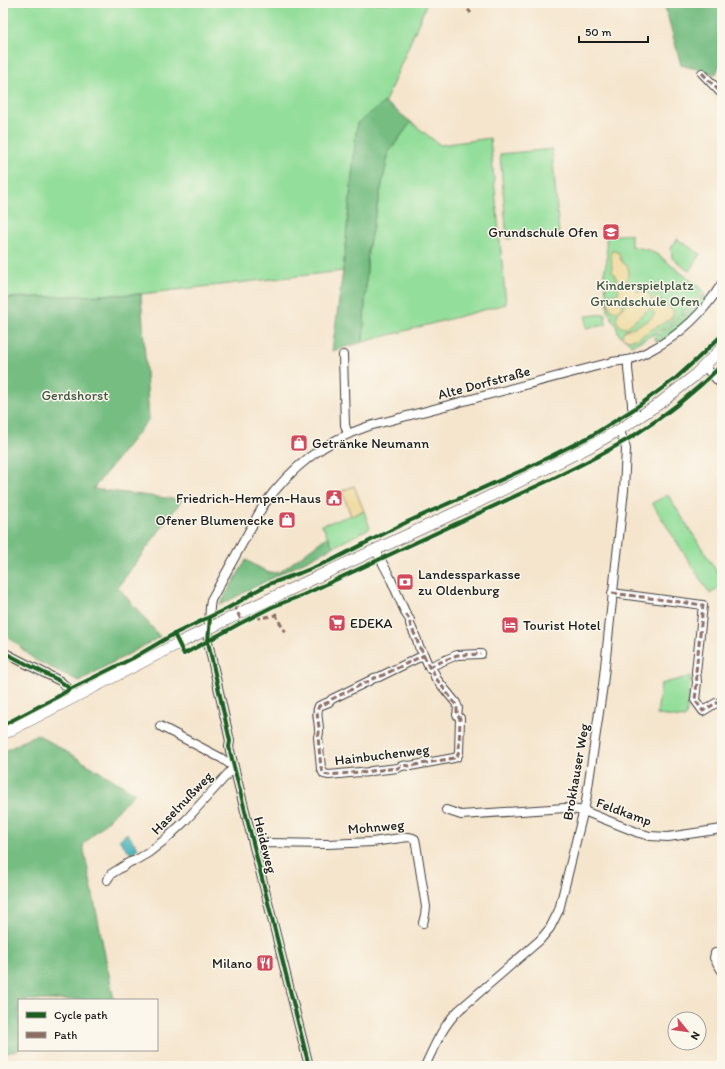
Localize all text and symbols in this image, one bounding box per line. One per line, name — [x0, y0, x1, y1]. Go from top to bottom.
scale bar — [579, 18, 648, 44]
text: 50 m — [585, 25, 611, 39]
school or university icon: Grundschule Ofen — [601, 222, 621, 242]
place label: Grundschule Ofen — [488, 224, 598, 241]
park label: Kinderspielplatz Grundschule Ofen — [590, 277, 700, 310]
street label: Alte Dorfstraße — [436, 362, 532, 403]
park label: Gerdshorst — [41, 387, 109, 404]
shop icon: Getränke Neumann — [289, 433, 309, 453]
place label: Getränke Neumann — [312, 435, 429, 452]
public building icon: Friedrich-Hempen-Haus — [324, 488, 344, 508]
place label: Friedrich-Hempen-Haus — [176, 490, 321, 507]
shop icon: Ofener Blumenecke — [277, 510, 297, 530]
place label: Ofener Blumenecke — [156, 512, 274, 529]
place label: Landessparkasse zu Oldenburg — [418, 566, 521, 599]
bank icon: Landessparkasse zu Oldenburg — [395, 572, 415, 592]
supermarket icon: EDEKA — [327, 613, 347, 633]
place label: EDEKA — [350, 615, 393, 632]
hotel icon: Tourist Hotel — [500, 615, 520, 635]
place label: Tourist Hotel — [523, 617, 601, 634]
street label: Brokhauser Weg — [559, 721, 593, 822]
street label: Hainbuchenweg — [334, 741, 431, 769]
street label: Haselnußweg — [148, 767, 217, 838]
street label: Feldkamp — [594, 794, 654, 830]
street label: Heideweg — [250, 815, 280, 876]
street label: Mohnweg — [347, 816, 406, 838]
restaurant icon: Milano — [255, 953, 275, 973]
place label: Milano — [212, 955, 252, 972]
legend — [18, 999, 158, 1051]
text: Cycle path — [54, 1008, 108, 1022]
north arrow — [667, 1011, 707, 1051]
text: Path — [54, 1028, 77, 1042]
text: N — [688, 1029, 703, 1042]

